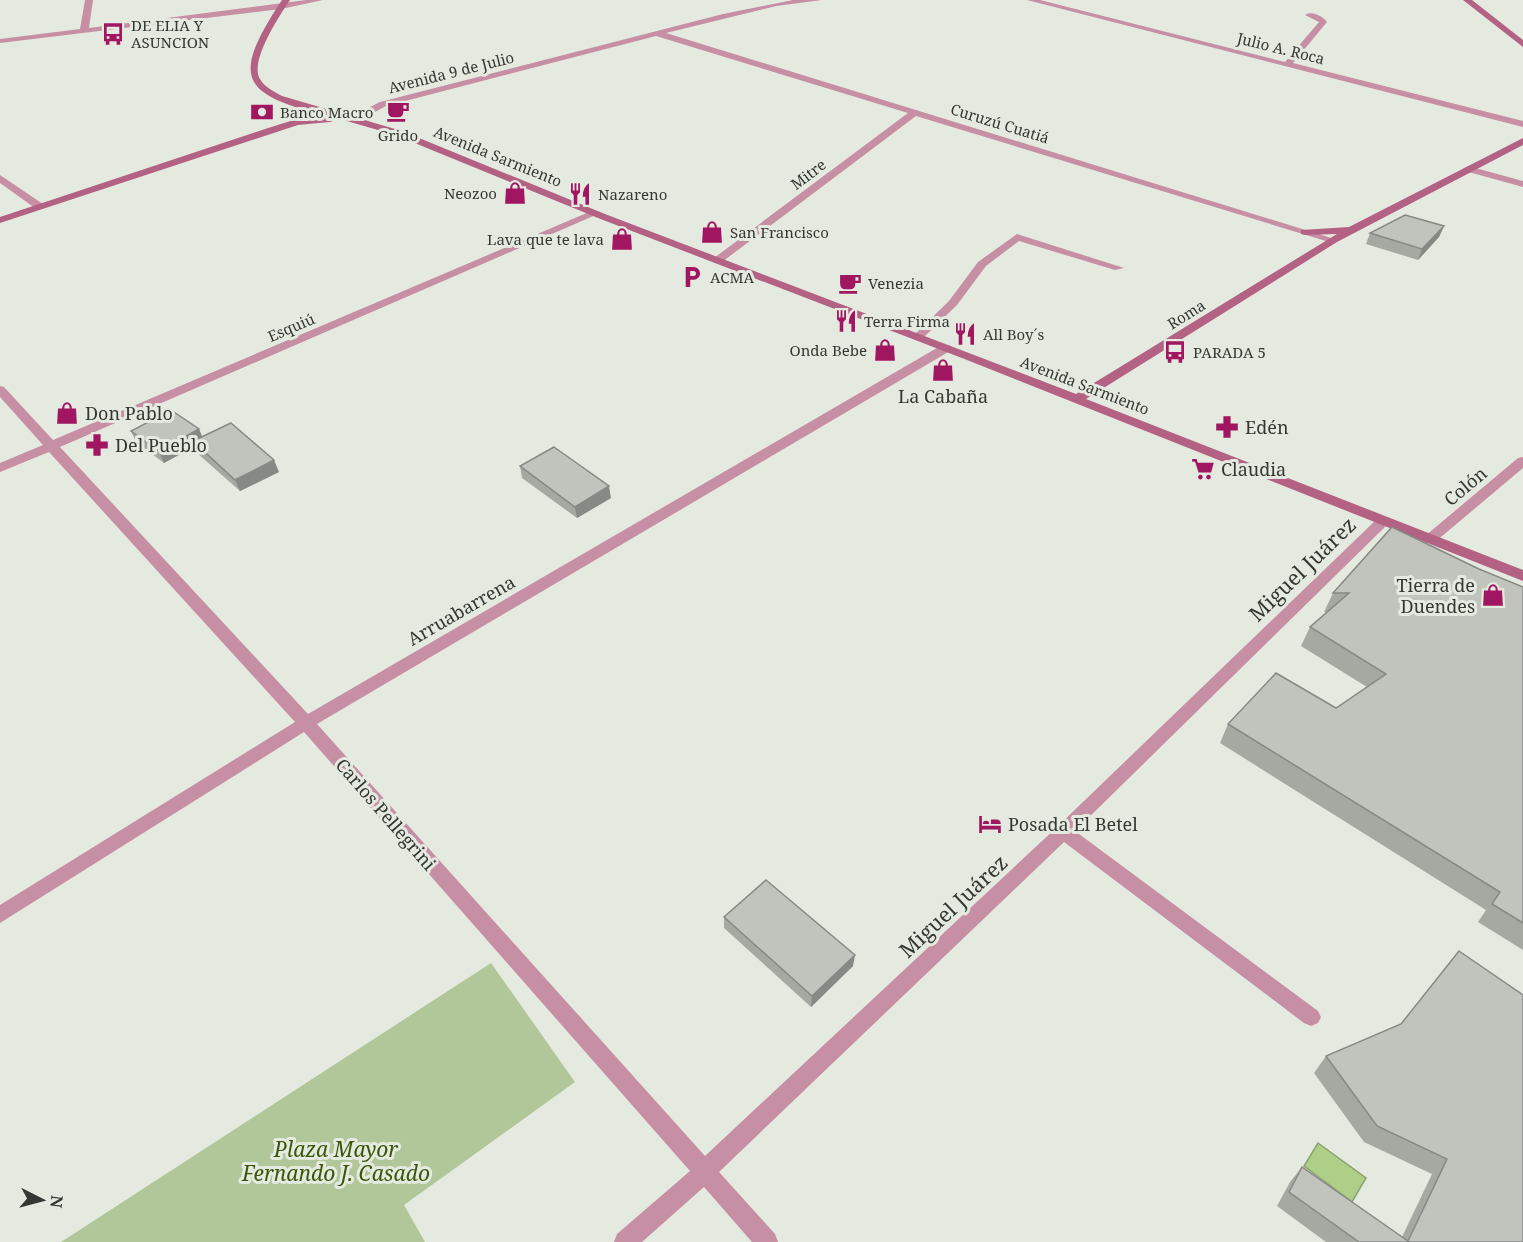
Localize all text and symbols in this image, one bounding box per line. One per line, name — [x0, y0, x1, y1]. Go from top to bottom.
place label: DE ELIA Y ASUNCION — [131, 15, 210, 52]
bus stop icon: DE ELIA Y ASUNCION — [100, 21, 126, 47]
street label: Julio A. Roca — [1234, 27, 1327, 69]
street label: Avenida 9 de Julio — [386, 47, 516, 97]
cafe icon: Grido — [385, 98, 411, 124]
bank icon: Banco Macro — [249, 99, 275, 125]
street label: Curuzú Cuatiá — [948, 99, 1052, 147]
place label: Banco Macro — [280, 102, 373, 122]
street label: Avenida Sarmiento — [431, 121, 565, 191]
place label: Grido — [378, 125, 418, 145]
street label: Mitre — [786, 154, 830, 194]
shop icon: Neozoo — [502, 180, 528, 206]
restaurant icon: Nazareno — [567, 181, 593, 207]
place label: Neozoo — [444, 183, 497, 203]
place label: Nazareno — [598, 184, 667, 204]
shop icon: San Francisco — [699, 219, 725, 245]
place label: San Francisco — [730, 222, 829, 242]
shop icon: Lava que te lava — [609, 226, 635, 252]
place label: Lava que te lava — [487, 229, 604, 249]
parking icon: ACMA — [679, 264, 705, 290]
place label: ACMA — [710, 267, 755, 287]
cafe icon: Venezia — [837, 270, 863, 296]
place label: Venezia — [868, 273, 924, 293]
street label: Roma — [1163, 295, 1209, 333]
street label: Esquiú — [264, 308, 318, 346]
restaurant icon: Terra Firma — [833, 308, 859, 334]
place label: Terra Firma — [864, 311, 950, 331]
restaurant icon: All Boy´s — [952, 321, 978, 347]
place label: All Boy´s — [983, 324, 1045, 344]
shop icon: Onda Bebe — [872, 337, 898, 363]
bus stop icon: PARADA 5 — [1162, 339, 1188, 365]
place label: Onda Bebe — [790, 340, 867, 360]
place label: PARADA 5 — [1193, 342, 1266, 362]
street label: Avenida Sarmiento — [1018, 351, 1152, 419]
shop icon: La Cabaña — [930, 357, 956, 383]
place label: La Cabaña — [898, 384, 988, 408]
shop icon: Don Pablo — [54, 400, 80, 426]
place label: Don Pablo — [85, 401, 173, 425]
pharmacy icon: Edén — [1214, 414, 1240, 440]
place label: Edén — [1245, 415, 1289, 439]
pharmacy icon: Del Pueblo — [84, 432, 110, 458]
place label: Del Pueblo — [115, 433, 207, 457]
supermarket icon: Claudia — [1190, 456, 1216, 482]
place label: Claudia — [1221, 457, 1286, 481]
street label: Colón — [1439, 461, 1492, 511]
street label: Miguel Juárez — [1242, 511, 1362, 627]
street label: Arruabarrena — [403, 569, 519, 651]
place label: Tierra de Duendes — [1396, 573, 1475, 618]
shop icon: Tierra de Duendes — [1480, 582, 1506, 608]
street label: Carlos Pellegrini — [331, 753, 441, 875]
hotel icon: Posada El Betel — [977, 811, 1003, 837]
place label: Posada El Betel — [1008, 812, 1138, 836]
street label: Miguel Juárez — [893, 848, 1013, 964]
park label: Plaza Mayor Fernando J. Casado — [241, 1135, 430, 1187]
north arrow — [12, 1170, 72, 1230]
text: N — [45, 1194, 69, 1209]

